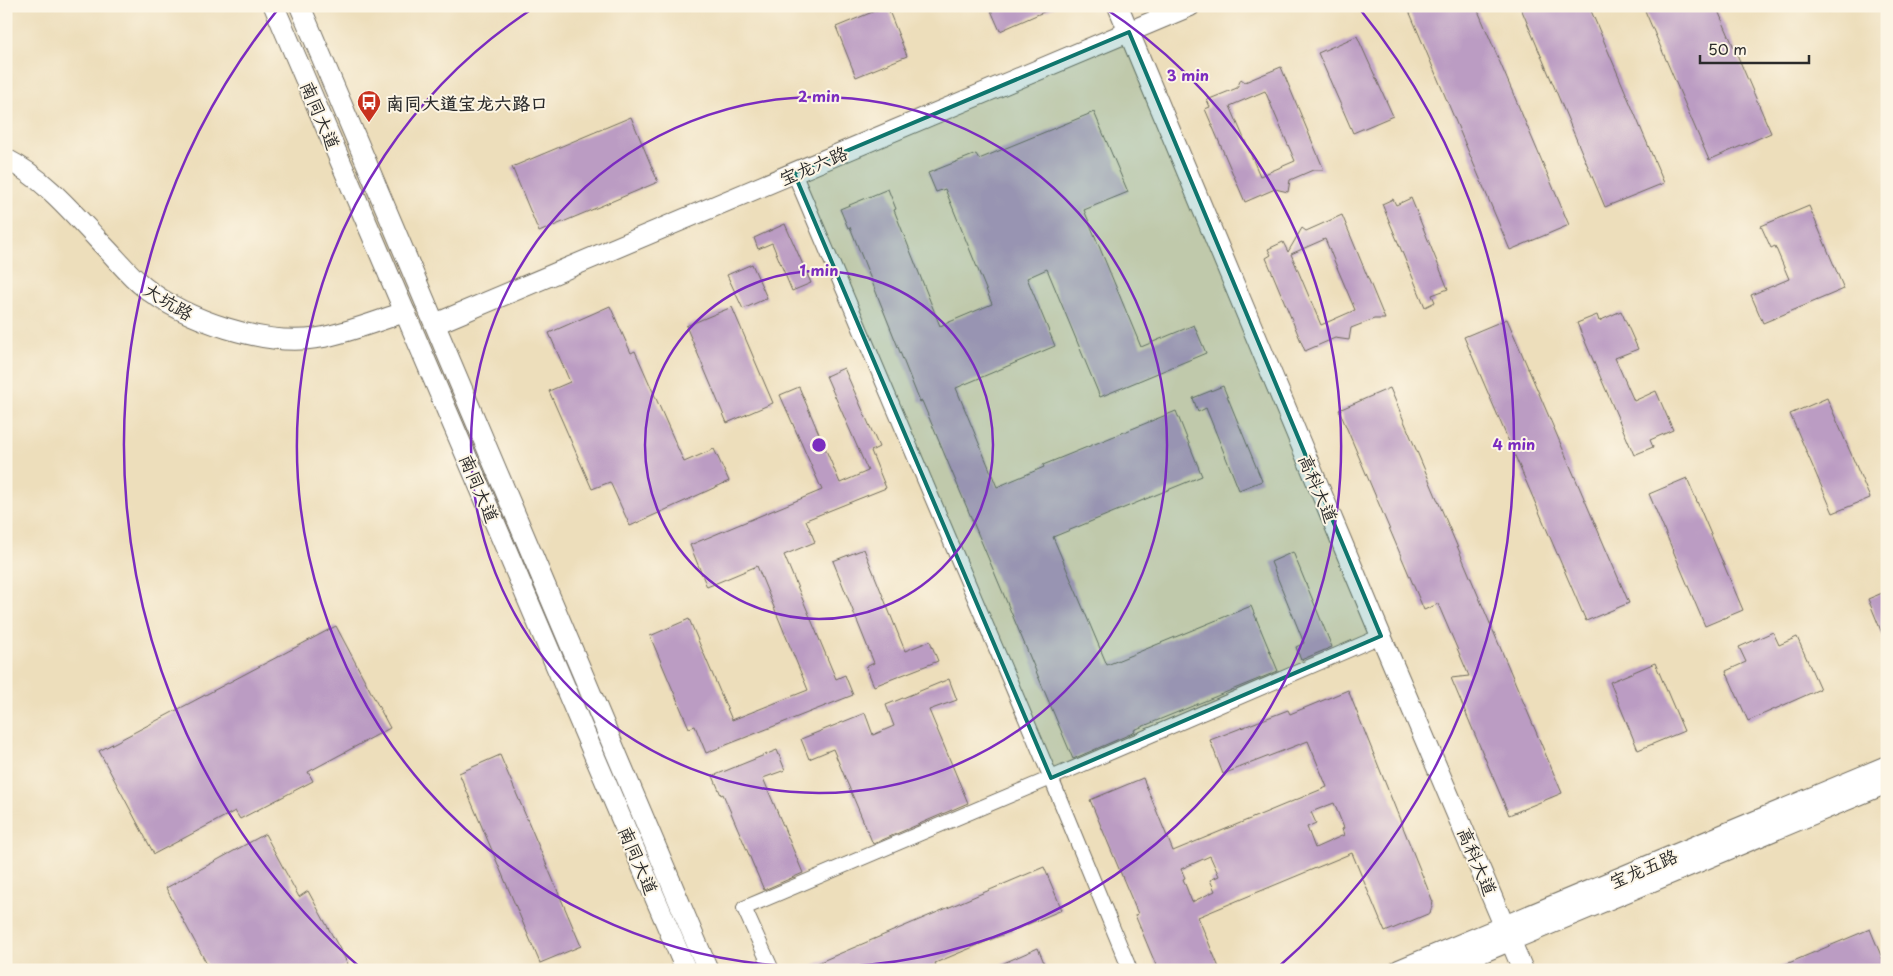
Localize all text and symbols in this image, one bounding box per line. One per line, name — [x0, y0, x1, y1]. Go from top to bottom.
scale bar — [1700, 32, 1809, 64]
text: 50 m — [1708, 37, 1747, 60]
text: 3 min — [1167, 63, 1209, 86]
street label: 南同大道 — [295, 77, 347, 153]
text: 2 min — [798, 84, 840, 107]
bus stop icon: 南同大道宝龙六路口 — [356, 89, 382, 123]
place label: 南同大道宝龙六路口 — [386, 89, 548, 116]
street label: 宝龙六路 — [775, 139, 851, 191]
text: 1 min — [800, 258, 838, 281]
street label: 大坑路 — [139, 276, 199, 326]
text: 4 min — [1493, 432, 1535, 455]
centre of rings — [810, 436, 828, 454]
street label: 南同大道 — [454, 450, 506, 526]
street label: 高科大道 — [1293, 450, 1345, 526]
street label: 南同大道 — [613, 822, 665, 898]
street label: 高科大道 — [1452, 823, 1504, 899]
street label: 宝龙五路 — [1605, 842, 1681, 894]

